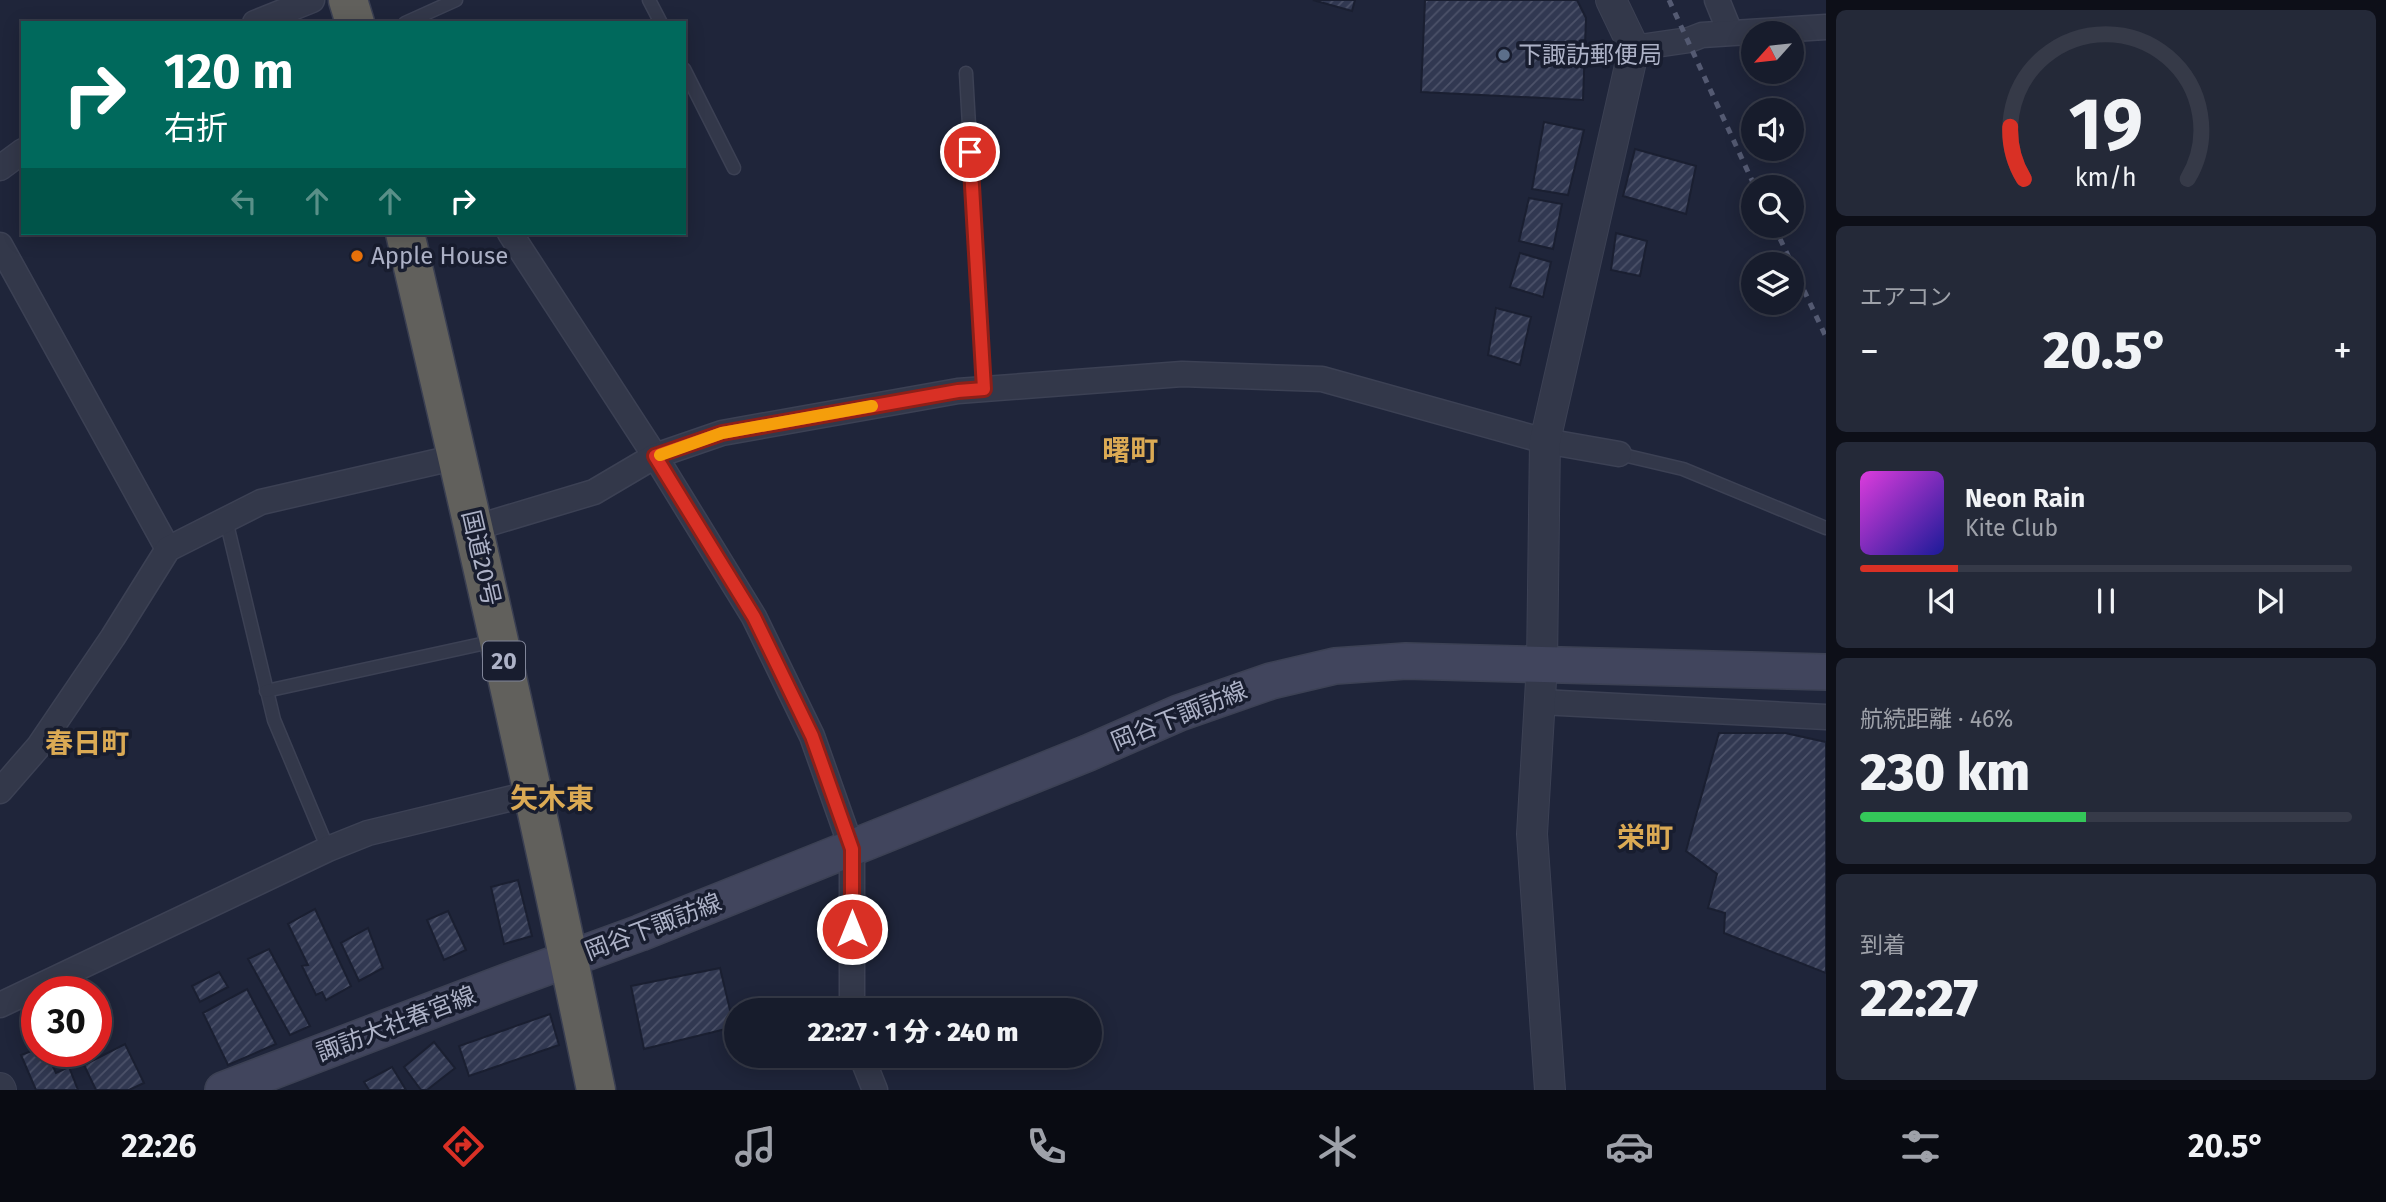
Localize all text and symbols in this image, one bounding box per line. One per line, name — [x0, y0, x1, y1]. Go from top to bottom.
north arrow — [1741, 21, 1804, 84]
map controls — [1741, 21, 1804, 315]
place label: 下諏訪郵便局 — [1518, 41, 1662, 69]
text: 120 m — [164, 42, 294, 101]
marker: 下諏訪郵便局 — [1496, 47, 1512, 63]
icon: right — [49, 49, 140, 140]
text: 19 — [2069, 81, 2143, 168]
button: sound — [1741, 98, 1804, 161]
text: 右折 — [164, 109, 228, 147]
pin — [940, 122, 1000, 182]
icon: arrive — [951, 133, 989, 171]
text: km/h — [2075, 163, 2137, 193]
button: search — [1741, 175, 1804, 238]
icon: left — [225, 182, 263, 220]
icon: ahead — [298, 182, 336, 220]
icon: ahead — [371, 182, 409, 220]
icon: right — [444, 182, 482, 220]
place label: Apple House — [371, 242, 508, 270]
marker: Apple House — [349, 248, 365, 264]
button: layers — [1741, 252, 1804, 315]
text: エアコン — [1860, 283, 1952, 311]
text: 20.5° — [2043, 319, 2169, 382]
text: − — [1860, 328, 1879, 374]
text: + — [2333, 328, 2352, 374]
district label: 曙町 — [1102, 434, 1158, 467]
text: Neon Rain — [1965, 483, 2085, 514]
street label: 国道20号 — [456, 507, 506, 609]
text: Kite Club — [1965, 514, 2058, 542]
icon: previous — [1923, 582, 1961, 620]
icon: pause — [2087, 582, 2125, 620]
icon: next — [2251, 582, 2289, 620]
road number: 20 — [483, 642, 525, 680]
street label: 岡谷下諏訪線 — [1107, 676, 1251, 756]
text: 航続距離 · 46% — [1860, 705, 2013, 733]
district label: 春日町 — [45, 727, 129, 760]
text: 230 km — [1860, 741, 2030, 804]
district label: 矢木東 — [510, 782, 594, 815]
district label: 栄町 — [1617, 821, 1673, 854]
street label: 岡谷下諏訪線 — [581, 888, 725, 966]
position arrow — [815, 892, 889, 966]
text: 到着 — [1860, 931, 1906, 959]
text: 22:27 — [1860, 967, 1978, 1030]
speed limit sign: 30 — [21, 976, 112, 1067]
street label: 諏訪大社春宮線 — [313, 981, 479, 1067]
text: 22:27 · 1 分 · 240 m — [808, 1017, 1018, 1048]
icon: directions — [439, 1122, 488, 1171]
icon: music — [731, 1122, 780, 1171]
icon: phone — [1022, 1122, 1071, 1171]
icon: climate — [1313, 1122, 1362, 1171]
icon: car — [1605, 1122, 1654, 1171]
icon: filters — [1896, 1122, 1945, 1171]
text: 22:26 — [121, 1127, 197, 1165]
text: 20.5° — [2188, 1127, 2265, 1165]

